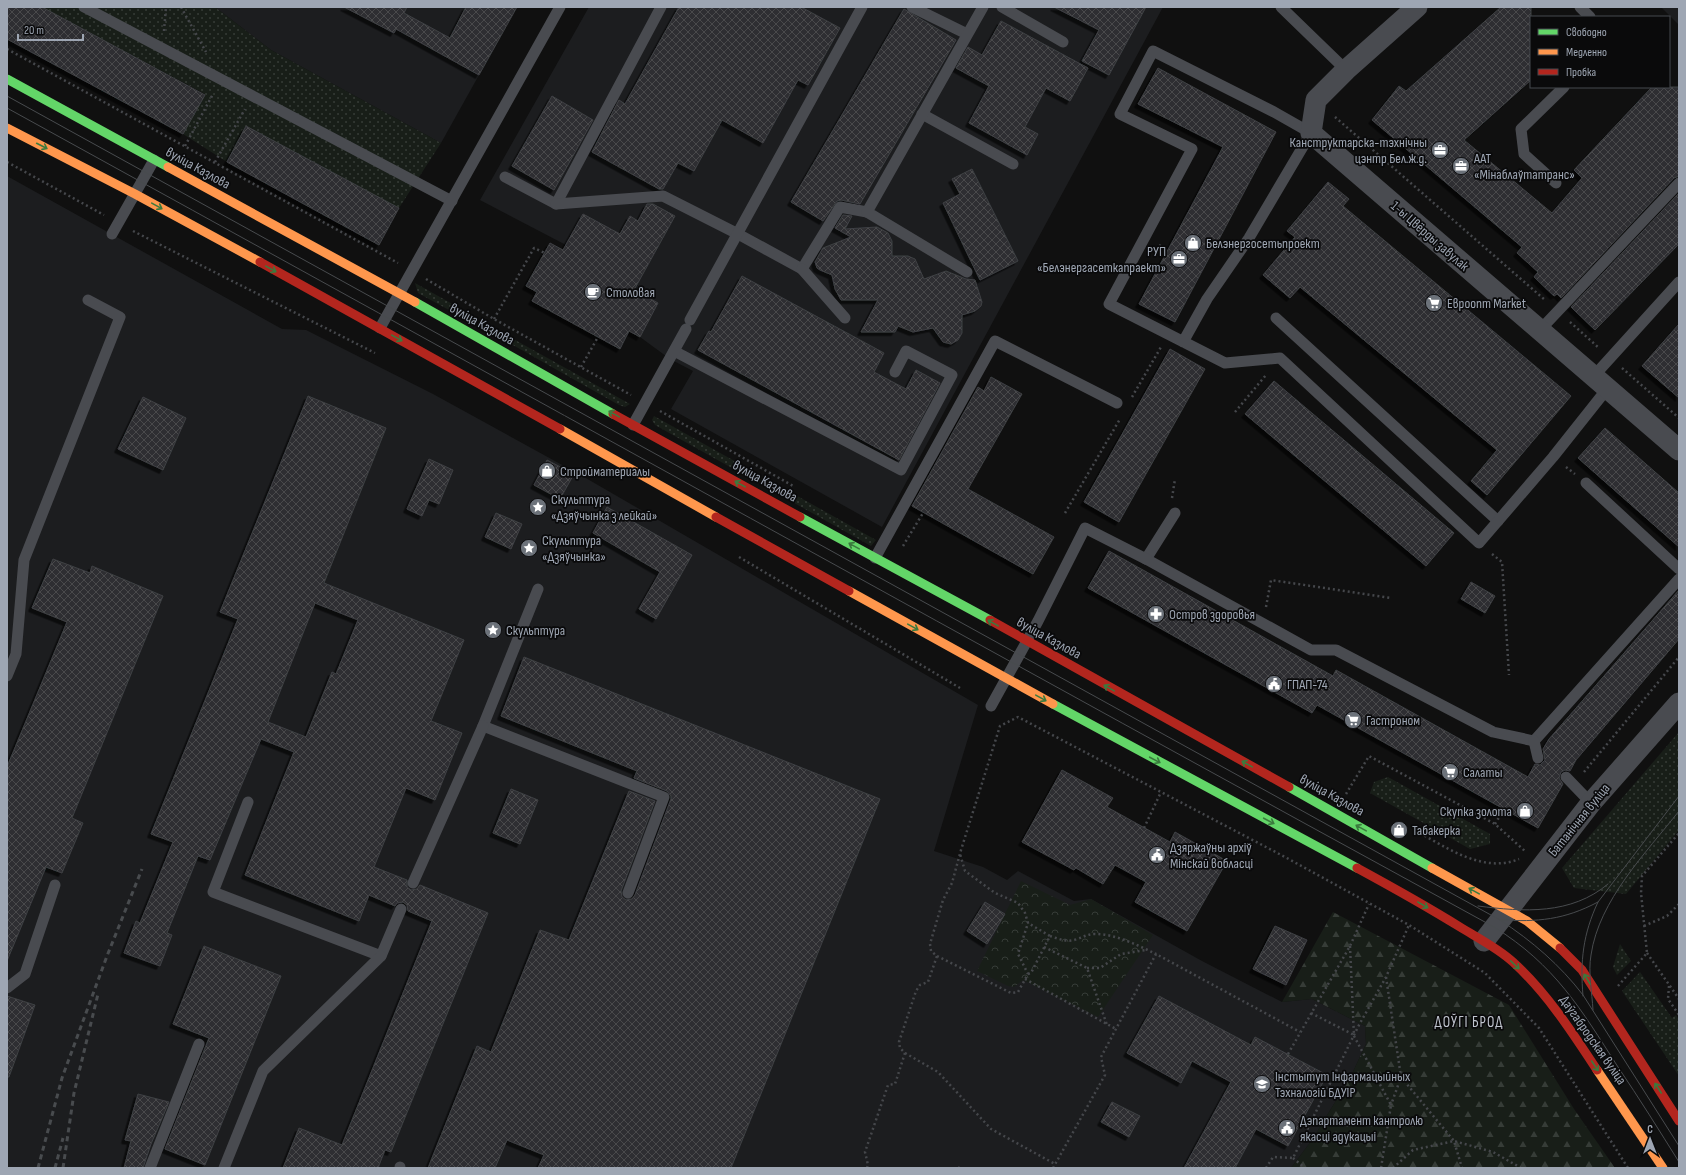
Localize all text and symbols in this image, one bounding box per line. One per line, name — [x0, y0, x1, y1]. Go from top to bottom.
scale bar — [18, 16, 83, 42]
legend — [1530, 16, 1670, 88]
text: 20 m — [24, 23, 44, 38]
text: Свободно — [1566, 25, 1607, 40]
text: Медленно — [1566, 45, 1607, 60]
text: Пробка — [1566, 65, 1597, 80]
place label: Канструктарска-тэхнічны цэнтр Бел.ж.д. — [1290, 134, 1427, 167]
office icon: Канструктарска-тэхнічны цэнтр Бел.ж.д. — [1430, 140, 1450, 160]
one-way arrow — [35, 143, 47, 150]
street label: вуліца Казлова — [163, 143, 233, 193]
place label: ААТ «Мінаблаўтатранс» — [1473, 150, 1575, 183]
office icon: ААТ «Мінаблаўтатранс» — [1451, 156, 1471, 176]
street label: 1-ы Цвёрды завулак — [1387, 197, 1473, 275]
one-way arrow — [151, 203, 163, 211]
shop icon: Белэнергосетьпроект — [1183, 233, 1203, 253]
place label: Белэнергосетьпроект — [1206, 235, 1320, 252]
place label: РУП «Белэнергасеткапраект» — [1037, 243, 1166, 276]
office icon: РУП «Белэнергасеткапраект» — [1169, 249, 1189, 269]
one-way arrow — [265, 265, 277, 273]
cafe icon: Столовая — [583, 282, 603, 302]
place label: Столовая — [606, 284, 655, 301]
supermarket icon: Евроопт Market — [1424, 293, 1444, 313]
place label: Евроопт Market — [1447, 295, 1526, 312]
street label: вуліца Казлова — [447, 299, 517, 349]
one-way arrow — [391, 334, 403, 342]
one-way arrow — [608, 410, 620, 418]
street label: вуліца Казлова — [730, 456, 800, 506]
shop icon: Стройматериалы — [537, 461, 557, 481]
place label: Стройматериалы — [560, 463, 650, 480]
one-way arrow — [735, 479, 747, 487]
place label: Скульптура «Дзяўчынка з лейкай» — [551, 491, 657, 524]
place icon: Скульптура «Дзяўчынка з лейкай» — [528, 497, 548, 517]
place label: Скульптура «Дзяўчынка» — [542, 532, 606, 565]
place icon: Скульптура «Дзяўчынка» — [519, 538, 539, 558]
one-way arrow — [849, 542, 861, 550]
pharmacy icon: Остров здоровья — [1146, 604, 1166, 624]
place label: Остров здоровья — [1169, 606, 1255, 623]
street label: вуліца Казлова — [1014, 613, 1084, 663]
one-way arrow — [987, 618, 999, 626]
place icon: Скульптура — [483, 620, 503, 640]
place label: Скульптура — [506, 622, 565, 639]
one-way arrow — [907, 624, 919, 632]
public building icon: ГПАП-74 — [1264, 674, 1284, 694]
place label: ГПАП-74 — [1287, 676, 1328, 693]
one-way arrow — [1103, 683, 1115, 691]
one-way arrow — [1034, 695, 1046, 702]
supermarket icon: Гастроном — [1343, 710, 1363, 730]
place label: Гастроном — [1366, 712, 1420, 729]
one-way arrow — [1149, 756, 1161, 764]
one-way arrow — [1241, 760, 1253, 768]
supermarket icon: Салаты — [1440, 762, 1460, 782]
place label: Салаты — [1463, 764, 1502, 781]
street label: вуліца Казлова — [1297, 770, 1367, 820]
street label: Батанічная вуліца — [1544, 780, 1614, 860]
shop icon: Скупка золота — [1515, 801, 1535, 821]
place label: Скупка золота — [1440, 803, 1512, 820]
one-way arrow — [1263, 818, 1275, 826]
shop icon: Табакерка — [1389, 820, 1409, 840]
place label: Табакерка — [1412, 822, 1460, 839]
one-way arrow — [1355, 823, 1367, 831]
place label: Дзяржаўны архіў Мінскай вобласці — [1170, 839, 1253, 872]
public building icon: Дзяржаўны архіў Мінскай вобласці — [1147, 845, 1167, 865]
one-way arrow — [1469, 886, 1481, 894]
one-way arrow — [1417, 901, 1429, 909]
one-way arrow — [1510, 960, 1520, 969]
one-way arrow — [1583, 973, 1591, 985]
street label: Даўгабродская вуліца — [1556, 992, 1630, 1088]
district label: ДОЎГІ БРОД — [1434, 1013, 1504, 1032]
one-way arrow — [1591, 1060, 1599, 1071]
place label: Інстытут Інфармацыйных Тэхналогій БДУІР — [1275, 1068, 1411, 1101]
school or university icon: Інстытут Інфармацыйных Тэхналогій БДУІР — [1252, 1074, 1272, 1094]
one-way arrow — [1654, 1083, 1662, 1094]
place label: Дэпартамент кантролю якасці адукацыі — [1300, 1112, 1423, 1145]
public building icon: Дэпартамент кантролю якасці адукацыі — [1277, 1118, 1297, 1138]
north arrow — [1630, 1119, 1670, 1159]
text: С — [1647, 1123, 1653, 1136]

